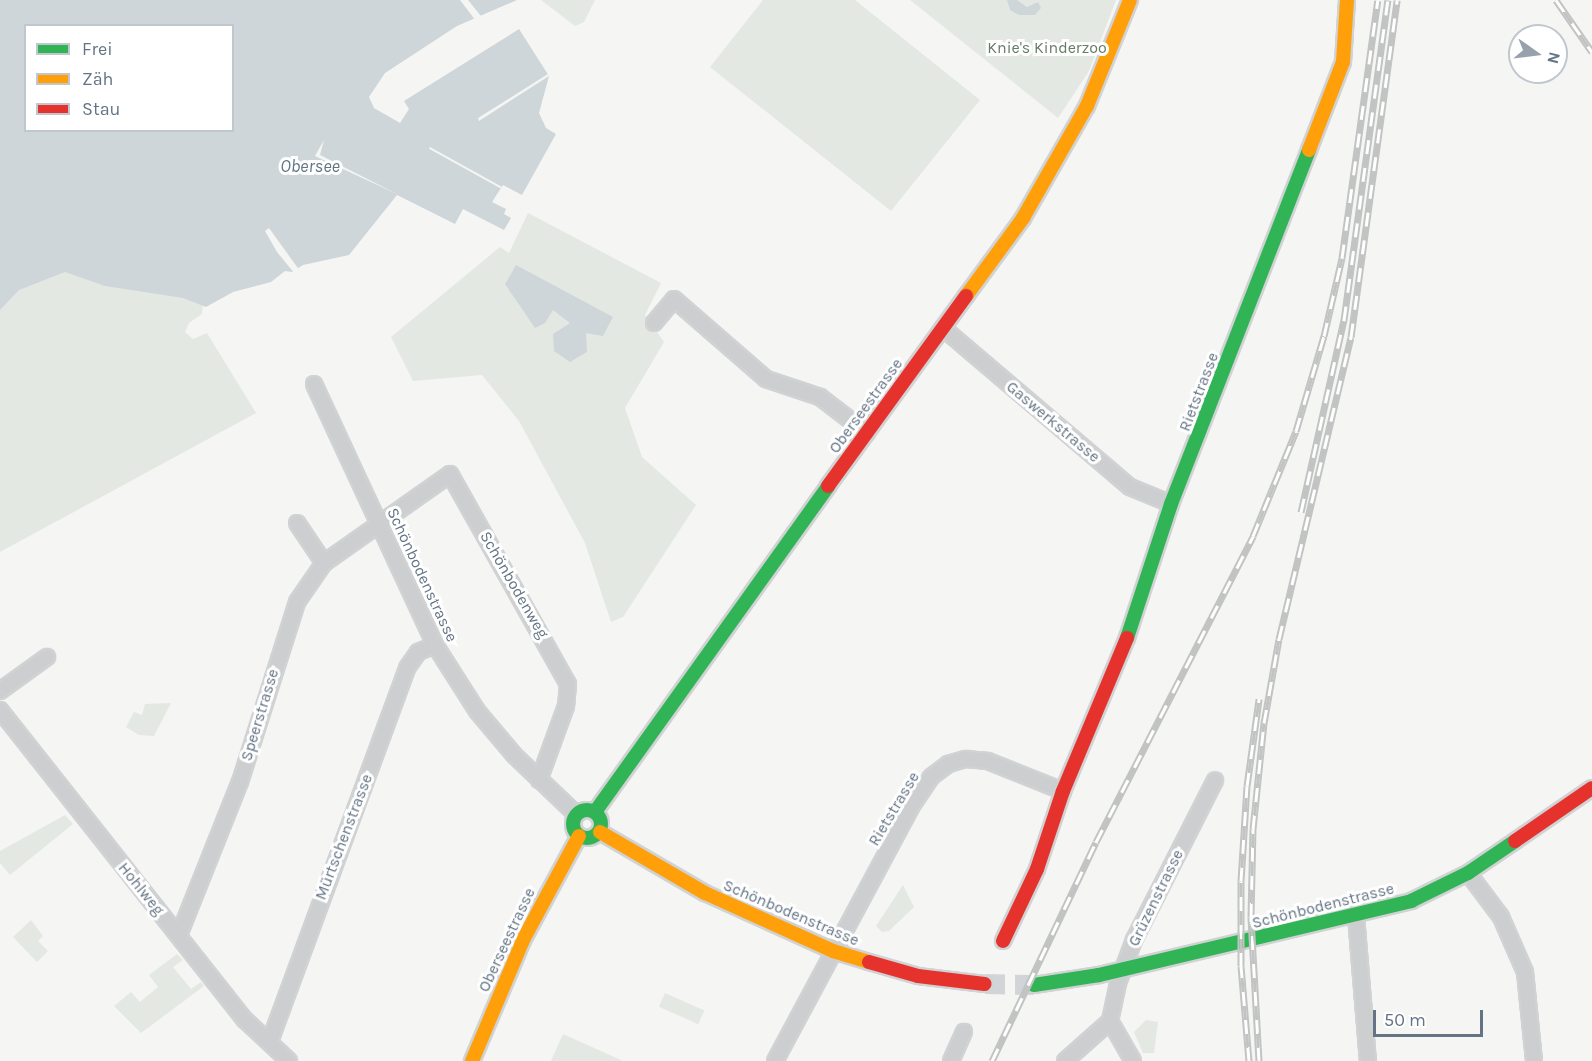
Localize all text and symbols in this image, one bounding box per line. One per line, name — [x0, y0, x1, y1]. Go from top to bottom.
legend — [24, 24, 234, 132]
north arrow — [1508, 24, 1568, 84]
text: Frei — [82, 38, 113, 60]
park label: Knie's Kinderzoo — [987, 38, 1107, 58]
text: N — [1543, 50, 1565, 66]
text: Zäh — [82, 68, 113, 90]
text: Stau — [82, 98, 120, 120]
water label: Obersee — [280, 155, 340, 177]
street label: Rietstrasse — [1175, 350, 1223, 434]
street label: Oberseestrasse — [825, 355, 907, 457]
street label: Gaswerkstrasse — [1002, 377, 1104, 467]
street label: Schönbodenstrasse — [383, 505, 461, 645]
street label: Schönbodenweg — [476, 528, 552, 642]
street label: Speerstrasse — [237, 667, 283, 763]
street label: Rietstrasse — [864, 769, 924, 849]
street label: Mürtschenstrasse — [311, 771, 377, 903]
street label: Grüzenstrasse — [1124, 846, 1188, 950]
street label: Hohlweg — [114, 859, 168, 919]
street label: Schönbodenstrasse — [720, 876, 862, 950]
street label: Schönbodenstrasse — [1250, 879, 1396, 933]
street label: Oberseestrasse — [474, 885, 540, 995]
scale bar — [1376, 998, 1486, 1036]
text: 50 m — [1384, 1009, 1426, 1031]

